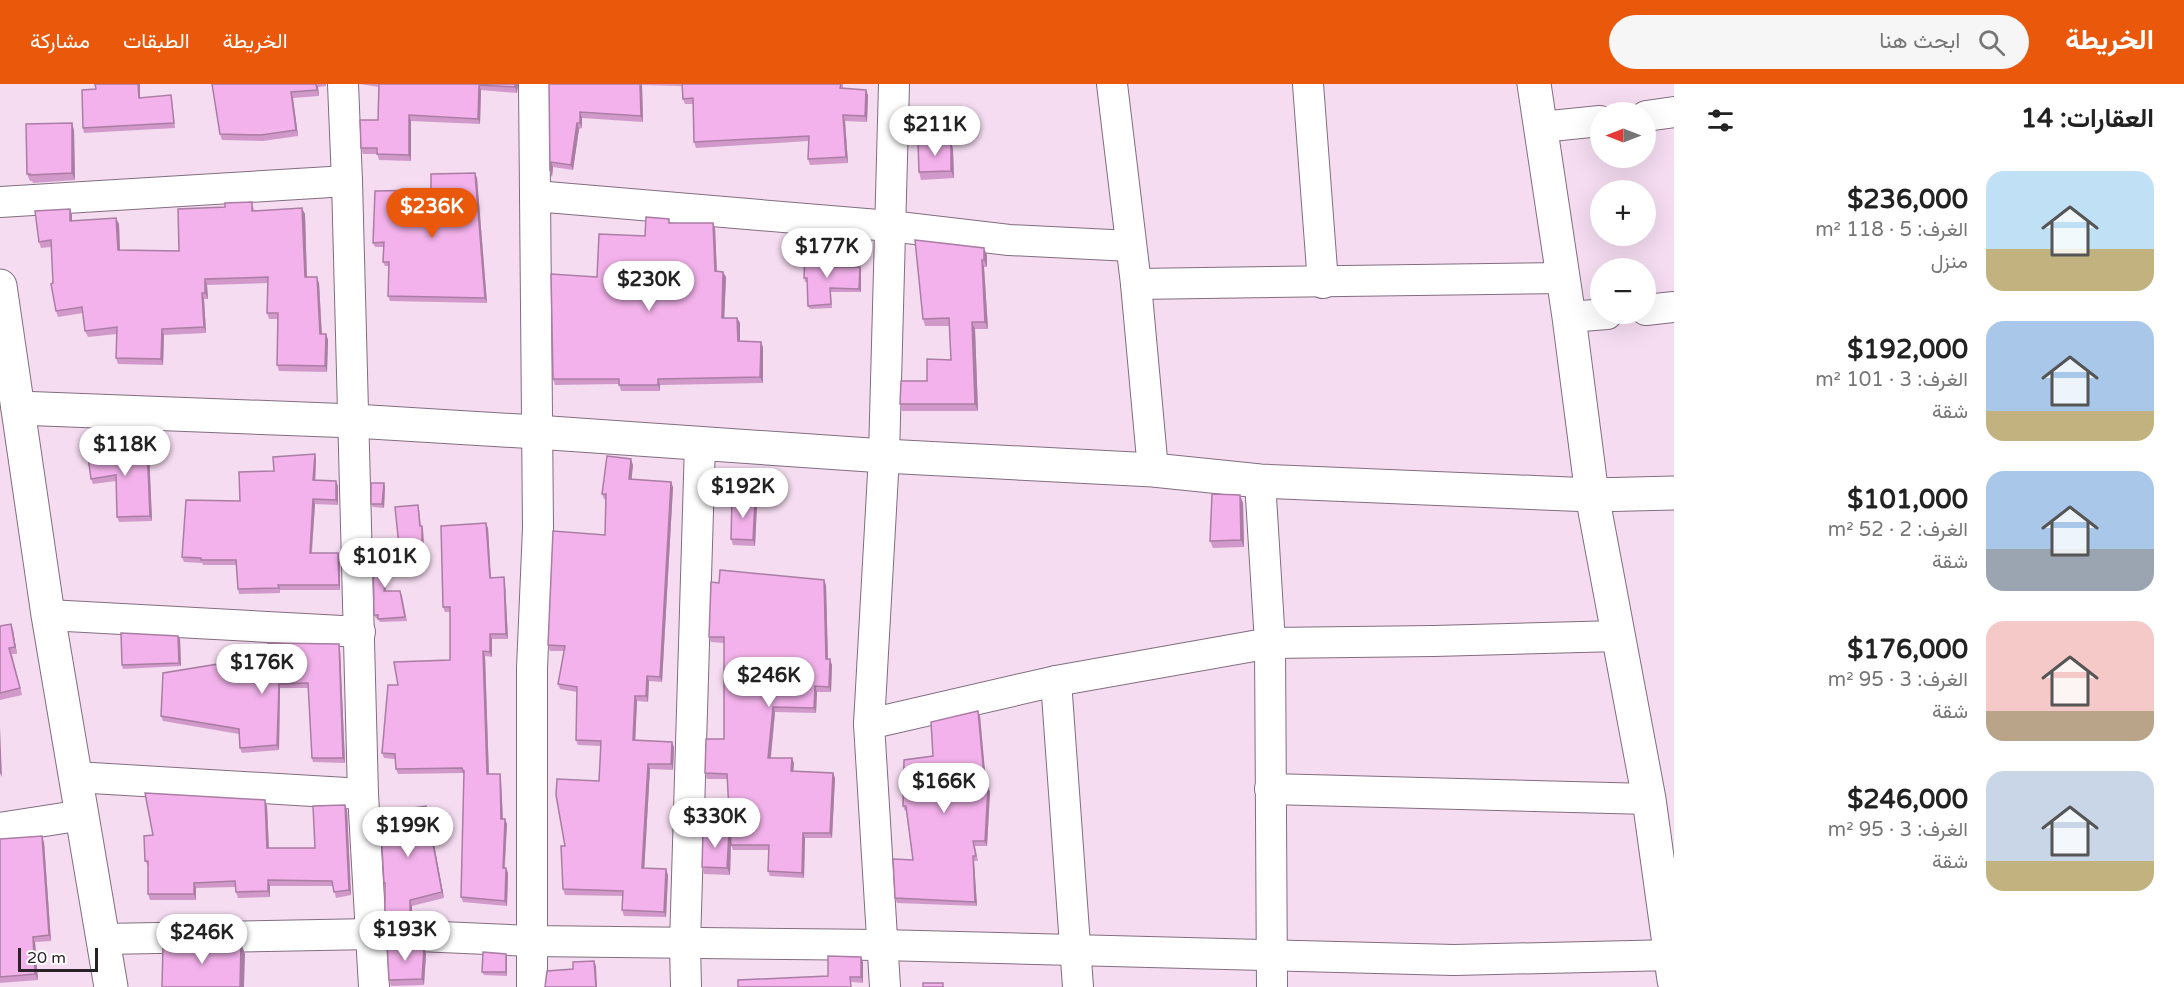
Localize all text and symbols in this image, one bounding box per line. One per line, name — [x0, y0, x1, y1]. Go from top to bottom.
search box — [1609, 15, 2029, 69]
text: الخريطة — [2065, 23, 2154, 57]
icon: search — [1975, 26, 2008, 59]
text: ابحث هنا — [1879, 28, 1960, 54]
text: مشاركة — [30, 29, 90, 54]
text: الطبقات — [123, 29, 190, 54]
text: الخريطة — [223, 29, 288, 54]
north arrow — [1590, 102, 1656, 168]
map controls — [1590, 102, 1656, 324]
text: العقارات: 14 — [2021, 103, 2154, 134]
icon: filters — [1704, 104, 1737, 137]
pin: $211K — [893, 106, 977, 157]
text: $211K — [903, 113, 967, 137]
button: + — [1590, 180, 1656, 246]
text: $236,000 — [1847, 184, 1968, 215]
pin: $236K — [390, 188, 474, 239]
text: $236K — [400, 195, 464, 219]
icon: home — [2034, 195, 2106, 267]
text: الغرف: 5 · 118 m² — [1815, 218, 1968, 242]
pin: $177K — [785, 228, 869, 279]
text: $177K — [795, 235, 859, 259]
text: منزل — [1931, 250, 1968, 274]
button: − — [1590, 258, 1656, 324]
pin: $230K — [607, 261, 691, 312]
text: $230K — [617, 268, 681, 292]
text: $192,000 — [1847, 334, 1968, 365]
icon: home — [2034, 345, 2106, 417]
text: الغرف: 3 · 101 m² — [1815, 368, 1968, 392]
text: شقة — [1932, 400, 1968, 424]
pin: $118K — [83, 426, 167, 477]
text: $118K — [93, 433, 157, 457]
pin: $192K — [701, 468, 785, 519]
text: $192K — [711, 475, 775, 499]
text: $101,000 — [1847, 484, 1968, 515]
icon: home — [2034, 495, 2106, 567]
text: الغرف: 2 · 52 m² — [1828, 518, 1968, 542]
pin: $101K — [343, 538, 427, 589]
text: $101K — [353, 545, 417, 569]
text: شقة — [1932, 550, 1968, 574]
text: $176,000 — [1847, 634, 1968, 665]
pin: $176K — [220, 644, 304, 695]
icon: home — [2034, 645, 2106, 717]
text: $176K — [230, 651, 294, 675]
pin: $246K — [727, 657, 811, 708]
text: $246K — [737, 664, 801, 688]
text: الغرف: 3 · 95 m² — [1828, 668, 1968, 692]
text: شقة — [1932, 700, 1968, 724]
pin: $166K — [902, 763, 986, 814]
text: $166K — [912, 770, 976, 794]
text: $246,000 — [1847, 784, 1968, 815]
icon: home — [2034, 795, 2106, 867]
pin: $330K — [673, 798, 757, 849]
text: $330K — [683, 805, 747, 829]
pin: $199K — [366, 807, 450, 858]
text: $199K — [376, 814, 440, 838]
text: الغرف: 3 · 95 m² — [1828, 818, 1968, 842]
text: شقة — [1932, 850, 1968, 874]
pin: $193K — [363, 911, 447, 962]
pin: $246K — [160, 914, 244, 965]
text: $193K — [373, 918, 437, 942]
text: $246K — [170, 921, 234, 945]
scale bar — [18, 945, 98, 972]
text: 20 m — [27, 948, 66, 968]

